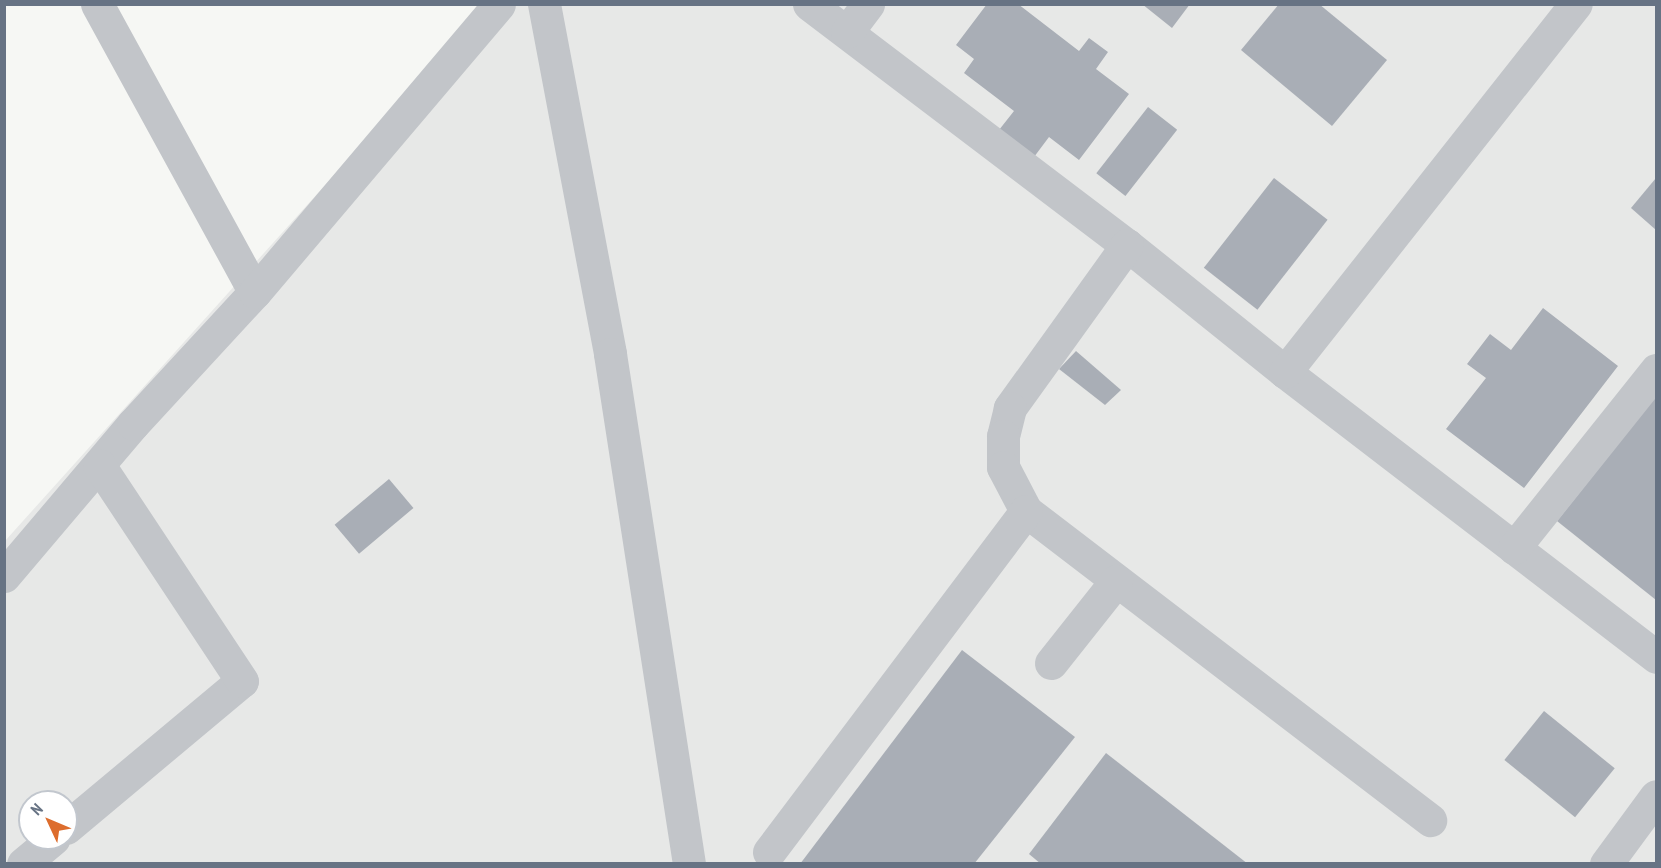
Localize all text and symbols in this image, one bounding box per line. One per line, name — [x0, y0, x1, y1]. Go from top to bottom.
north arrow — [18, 790, 78, 850]
text: N — [26, 799, 47, 819]

